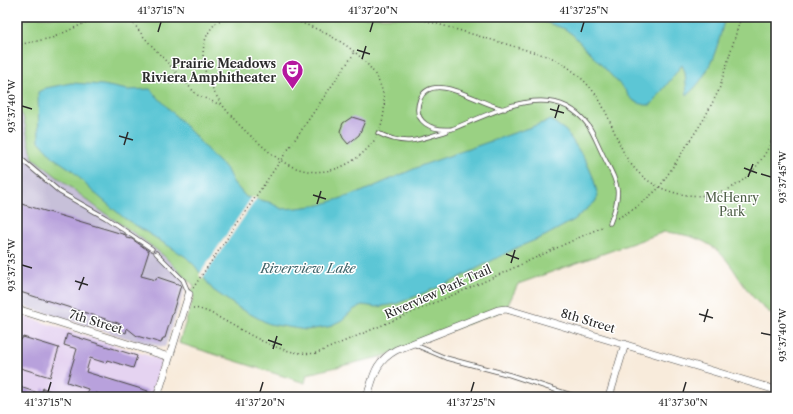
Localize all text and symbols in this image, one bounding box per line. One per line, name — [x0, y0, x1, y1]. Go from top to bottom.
text: 41°37'15"N — [137, 4, 185, 17]
text: 41°37'20"N — [348, 4, 398, 17]
text: 41°37'25"N — [560, 4, 608, 17]
place label: Prairie Meadows Riviera Amphitheater — [142, 56, 276, 85]
theatre icon: Prairie Meadows Riviera Amphitheater — [279, 58, 305, 91]
text: 93°37'40"W — [5, 78, 18, 133]
text: 93°37'45"W — [776, 150, 789, 203]
park label: McHenry Park — [705, 190, 759, 219]
text: 93°37'35"W — [5, 238, 18, 291]
water label: Riverview Lake — [259, 260, 356, 276]
street label: Riverview Park Trail — [382, 261, 494, 322]
street label: 8th Street — [559, 305, 618, 336]
street label: 7th Street — [68, 306, 125, 337]
text: 93°37'40"W — [776, 307, 789, 362]
text: 41°37'15"N — [24, 396, 72, 409]
text: 41°37'20"N — [235, 396, 285, 409]
text: 41°37'25"N — [447, 396, 495, 409]
text: 41°37'30"N — [658, 396, 708, 409]

